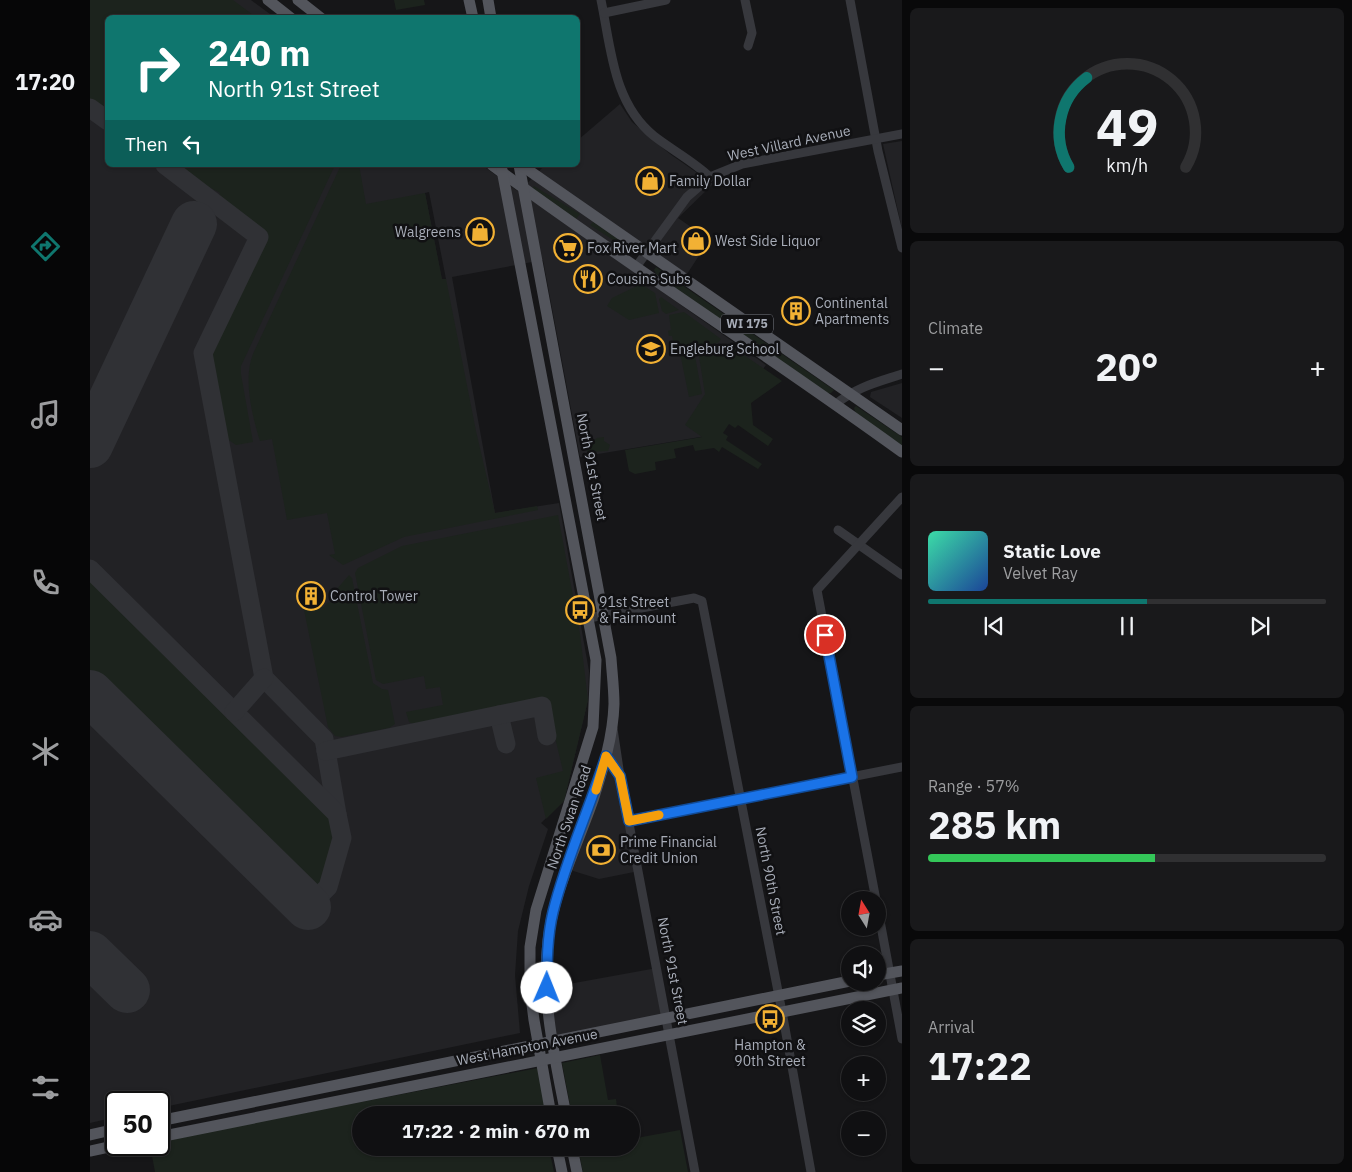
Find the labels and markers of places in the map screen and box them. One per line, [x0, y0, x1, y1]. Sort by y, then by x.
shop icon: Family Dollar [635, 166, 665, 196]
place label: Family Dollar [669, 172, 751, 190]
shop icon: Walgreens [465, 217, 495, 247]
place label: Walgreens [395, 223, 461, 241]
shop icon: West Side Liquor [681, 226, 711, 256]
place label: West Side Liquor [715, 232, 820, 250]
supermarket icon: Fox River Mart [553, 233, 583, 263]
place label: Fox River Mart [587, 239, 677, 257]
restaurant icon: Cousins Subs [573, 264, 603, 294]
place label: Cousins Subs [607, 270, 691, 288]
place label: Continental Apartments [815, 294, 889, 328]
building icon: Continental Apartments [781, 296, 811, 326]
school or university icon: Engleburg School [636, 334, 666, 364]
place label: Engleburg School [670, 340, 779, 358]
building icon: Control Tower [296, 581, 326, 611]
place label: Control Tower [330, 587, 418, 605]
place label: 91st Street & Fairmount [599, 593, 676, 627]
bus stop icon: 91st Street & Fairmount [565, 595, 595, 625]
pin [804, 614, 846, 656]
place label: Prime Financial Credit Union [620, 833, 717, 867]
bank icon: Prime Financial Credit Union [586, 835, 616, 865]
bus stop icon: Hampton & 90th Street [755, 1004, 785, 1034]
place label: Hampton & 90th Street [734, 1036, 806, 1070]

